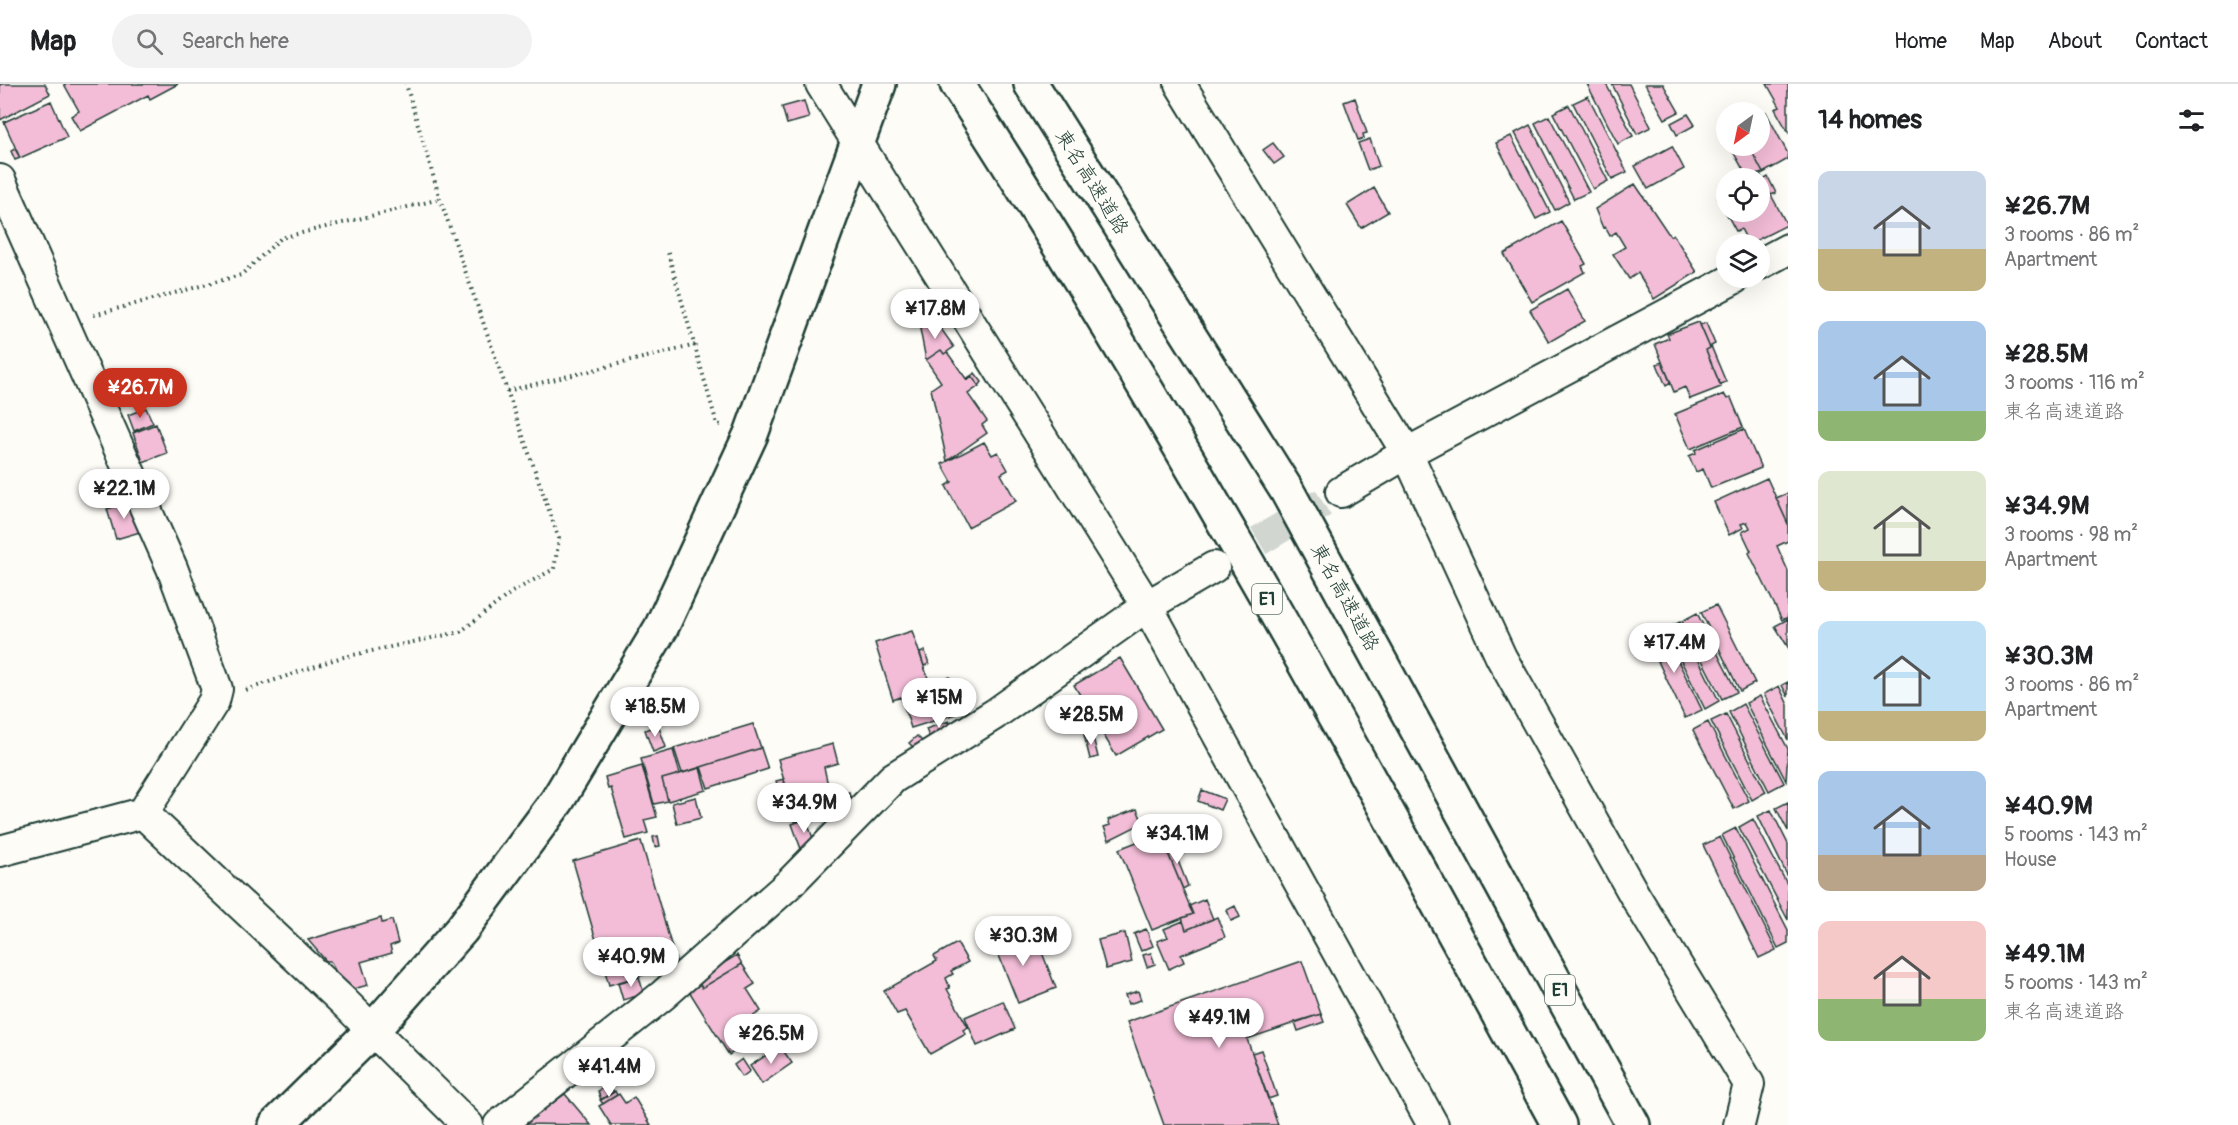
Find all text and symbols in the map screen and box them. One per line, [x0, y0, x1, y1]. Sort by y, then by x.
search box [112, 14, 532, 68]
text: Map [30, 24, 76, 59]
icon: search [133, 25, 166, 58]
text: Search here [181, 27, 289, 55]
text: Home [1894, 28, 1947, 55]
text: Map [1980, 28, 2015, 55]
text: About [2048, 28, 2102, 55]
text: Contact [2135, 28, 2208, 55]
north arrow [1716, 102, 1770, 156]
map controls [1716, 102, 1770, 288]
text: 14 homes [1818, 104, 1922, 136]
icon: filters [2175, 104, 2208, 137]
street label: 東名高速道路 [1050, 124, 1134, 240]
button: locate [1716, 168, 1770, 222]
text: ¥26.7M [2004, 190, 2090, 222]
icon: home [1866, 195, 1938, 267]
text: 3 rooms · 86 m² [2004, 222, 2139, 247]
button: layers [1716, 234, 1770, 288]
text: Apartment [2004, 247, 2097, 272]
pin: ¥17.8M [886, 289, 984, 340]
text: ¥17.8M [904, 296, 966, 321]
text: ¥28.5M [2004, 338, 2088, 370]
icon: home [1866, 345, 1938, 417]
pin: ¥26.7M [91, 368, 189, 419]
text: 3 rooms · 116 m² [2004, 370, 2145, 395]
text: ¥26.7M [107, 375, 173, 400]
text: 東名高速道路 [2004, 399, 2124, 424]
pin: ¥22.1M [75, 469, 173, 520]
text: ¥22.1M [93, 476, 155, 501]
text: ¥34.9M [2004, 490, 2089, 522]
icon: home [1866, 495, 1938, 567]
text: 3 rooms · 98 m² [2004, 522, 2138, 547]
street label: 東名高速道路 [1305, 538, 1385, 656]
text: Apartment [2004, 547, 2097, 572]
road number: E1 [1252, 584, 1282, 614]
pin: ¥17.4M [1625, 623, 1723, 674]
text: ¥17.4M [1643, 630, 1705, 655]
text: ¥30.3M [2004, 640, 2093, 672]
icon: home [1866, 645, 1938, 717]
text: 3 rooms · 86 m² [2004, 672, 2139, 697]
pin: ¥15M [903, 678, 975, 729]
text: ¥15M [916, 685, 962, 710]
pin: ¥18.5M [606, 687, 704, 738]
text: ¥18.5M [624, 694, 686, 719]
pin: ¥28.5M [1042, 695, 1140, 746]
text: Apartment [2004, 697, 2097, 722]
text: ¥28.5M [1059, 702, 1123, 727]
pin: ¥34.9M [755, 783, 853, 834]
text: ¥34.9M [771, 790, 837, 815]
text: ¥40.9M [2004, 790, 2093, 822]
icon: home [1866, 795, 1938, 867]
pin: ¥34.1M [1128, 814, 1226, 865]
text: ¥34.1M [1145, 821, 1209, 846]
text: 5 rooms · 143 m² [2004, 822, 2148, 847]
text: House [2004, 847, 2056, 872]
pin: ¥30.3M [974, 916, 1072, 967]
text: ¥30.3M [989, 923, 1057, 948]
pin: ¥40.9M [582, 937, 680, 988]
text: ¥49.1M [2004, 938, 2085, 970]
text: ¥40.9M [597, 944, 665, 969]
icon: home [1866, 945, 1938, 1017]
text: 5 rooms · 143 m² [2004, 970, 2148, 995]
road number: E1 [1545, 975, 1575, 1005]
pin: ¥49.1M [1170, 998, 1268, 1049]
text: 東名高速道路 [2004, 999, 2124, 1024]
text: ¥49.1M [1188, 1005, 1250, 1030]
pin: ¥26.5M [722, 1014, 820, 1065]
text: ¥26.5M [738, 1021, 804, 1046]
pin: ¥41.4M [560, 1047, 658, 1098]
text: ¥41.4M [577, 1054, 641, 1079]

